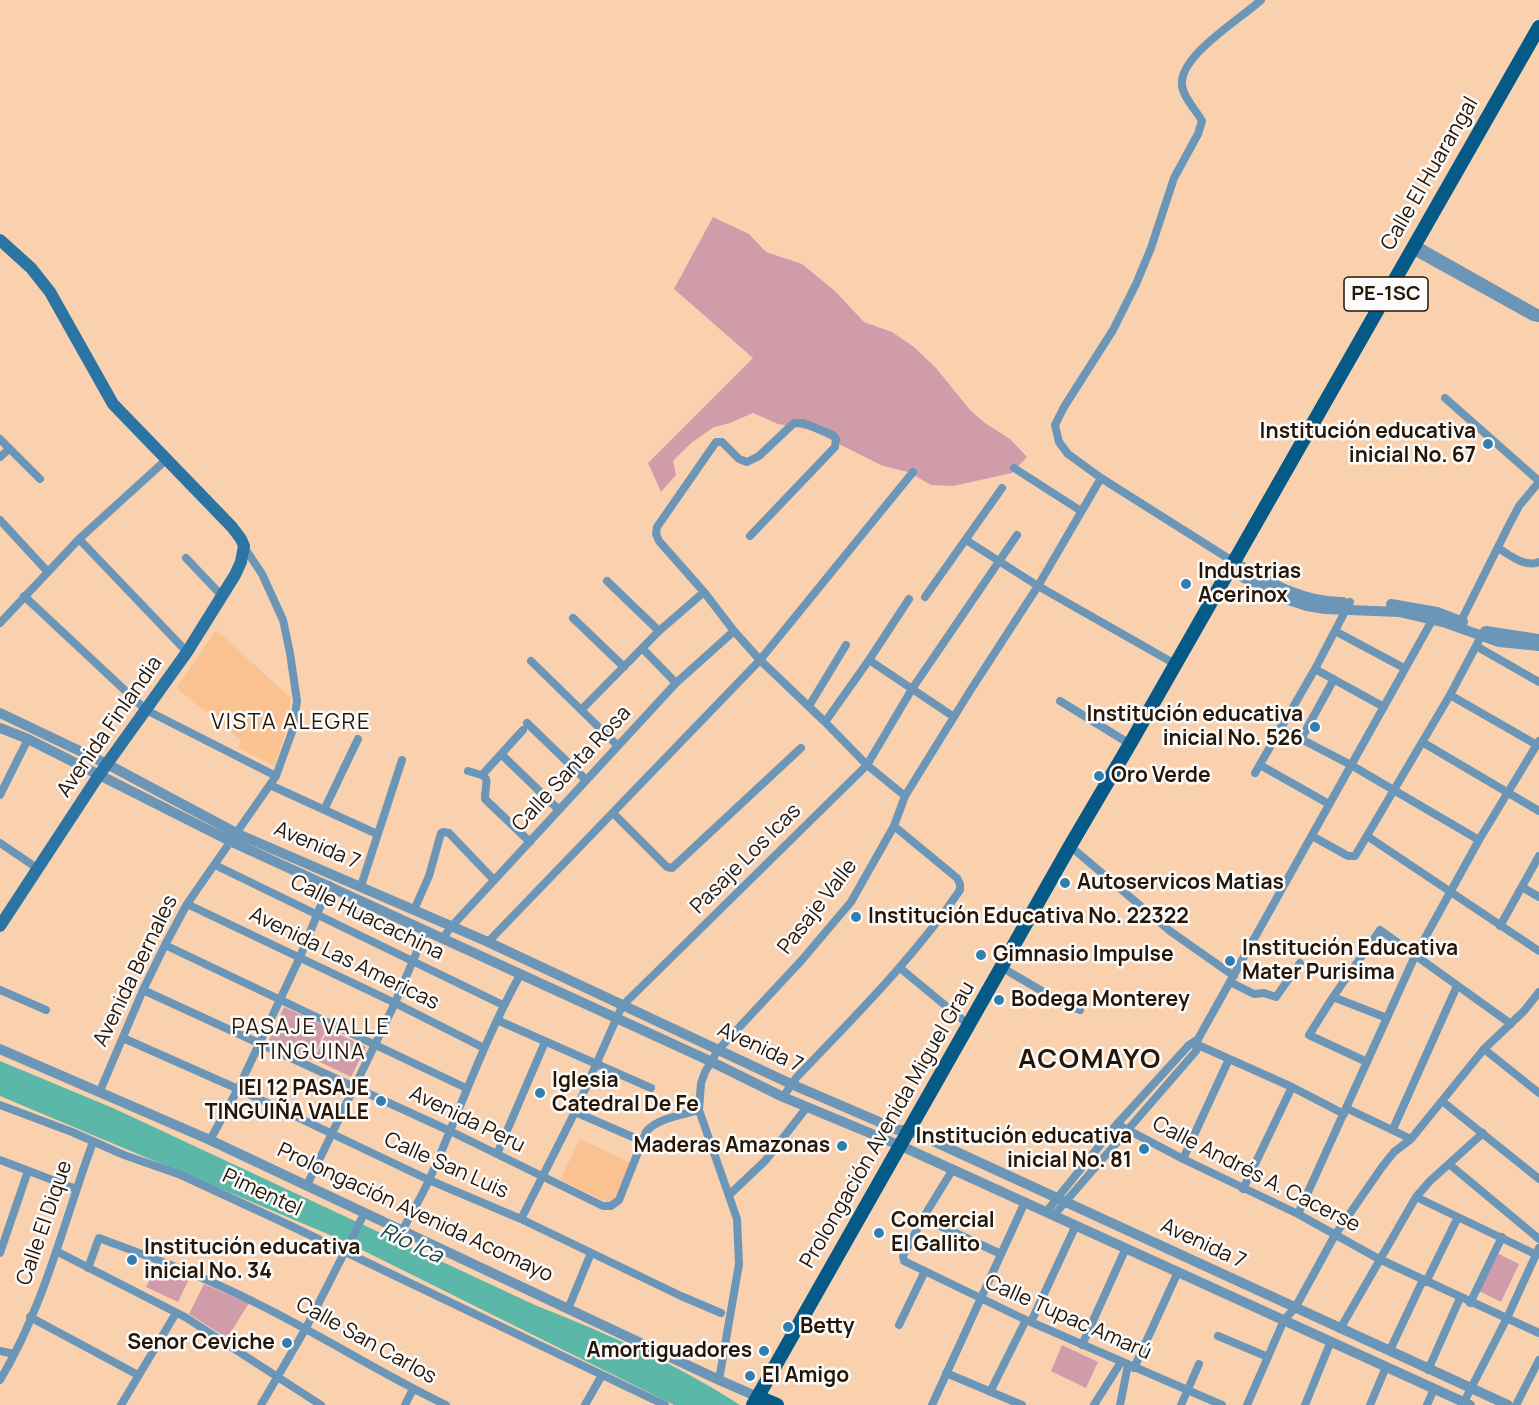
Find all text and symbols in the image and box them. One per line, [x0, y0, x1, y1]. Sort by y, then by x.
street label: Calle El Huarangal [1376, 93, 1484, 255]
road number: PE-1SC [1344, 277, 1428, 311]
place label: Institución educativa inicial No. 67 [1260, 419, 1476, 469]
marker: Institución educativa inicial No. 67 [1481, 437, 1495, 451]
place label: Industrias Acerinox [1198, 559, 1301, 609]
marker: Industrias Acerinox [1179, 577, 1193, 591]
street label: Avenida Finlandia [52, 652, 168, 802]
street label: Calle Santa Rosa [507, 701, 637, 837]
place label: Institución educativa inicial No. 526 [1087, 702, 1303, 752]
district label: VISTA ALEGRE [211, 710, 371, 736]
marker: Institución educativa inicial No. 526 [1308, 720, 1322, 734]
place label: Oro Verde [1111, 763, 1211, 789]
marker: Oro Verde [1092, 769, 1106, 783]
street label: Pasaje Los Icas [686, 799, 806, 919]
street label: Avenida 7 [270, 817, 364, 875]
street label: Pasaje Valle [773, 854, 863, 960]
street label: Calle Huacachina [286, 870, 448, 966]
place label: Autoservicos Matias [1077, 870, 1284, 896]
marker: Autoservicos Matias [1058, 876, 1072, 890]
street label: Avenida Bernales [88, 891, 184, 1051]
street label: Avenida Las Americas [245, 902, 443, 1016]
place label: Institución Educativa No. 22322 [868, 904, 1189, 930]
marker: Institución Educativa No. 22322 [849, 910, 863, 924]
place label: Institución Educativa Mater Purisima [1242, 936, 1458, 986]
place label: Gimnasio Impulse [993, 942, 1174, 968]
marker: Gimnasio Impulse [974, 948, 988, 962]
marker: Institución Educativa Mater Purisima [1223, 954, 1237, 968]
street label: Prolongación Avenida Miguel Grau [795, 977, 981, 1273]
place label: Bodega Monterey [1011, 987, 1190, 1013]
marker: Bodega Monterey [992, 993, 1006, 1007]
district label: PASAJE VALLE TINGUINA [232, 1015, 390, 1066]
street label: Avenida 7 [713, 1017, 807, 1079]
district label: ACOMAYO [1018, 1044, 1162, 1076]
place label: Iglesia Catedral De Fe [552, 1068, 699, 1118]
place label: IEI 12 PASAJE TINGUIÑA VALLE [205, 1076, 369, 1126]
street label: Avenida Peru [405, 1081, 529, 1159]
marker: Iglesia Catedral De Fe [533, 1086, 547, 1100]
marker: IEI 12 PASAJE TINGUIÑA VALLE [374, 1094, 388, 1108]
street label: Calle Andrés A. Cacerse [1148, 1112, 1364, 1238]
place label: Institución educativa inicial No. 81 [916, 1124, 1132, 1174]
street label: Calle San Luis [380, 1127, 512, 1205]
place label: Maderas Amazonas [634, 1133, 830, 1159]
street label: Prolongación Avenida Acomayo [273, 1138, 557, 1288]
marker: Maderas Amazonas [835, 1139, 849, 1153]
marker: Institución educativa inicial No. 81 [1137, 1142, 1151, 1156]
street label: Calle El Dique [12, 1157, 78, 1289]
street label: Pimentel [218, 1164, 306, 1222]
place label: Comercial El Gallito [891, 1208, 995, 1258]
street label: Avenida 7 [1156, 1213, 1250, 1275]
water label: Río Ica [376, 1218, 446, 1270]
marker: Comercial El Gallito [872, 1226, 886, 1240]
place label: Institución educativa inicial No. 34 [144, 1235, 360, 1285]
marker: Institución educativa inicial No. 34 [125, 1253, 139, 1267]
street label: Calle Tupac Amarú [981, 1270, 1155, 1366]
street label: Calle San Carlos [291, 1292, 441, 1390]
place label: Betty [800, 1314, 855, 1340]
marker: Betty [781, 1320, 795, 1334]
place label: Senor Ceviche [127, 1330, 275, 1356]
marker: Senor Ceviche [280, 1336, 294, 1350]
place label: Amortiguadores [587, 1338, 752, 1364]
marker: Amortiguadores [757, 1344, 771, 1358]
place label: El Amigo [762, 1363, 849, 1389]
marker: El Amigo [743, 1369, 757, 1383]

